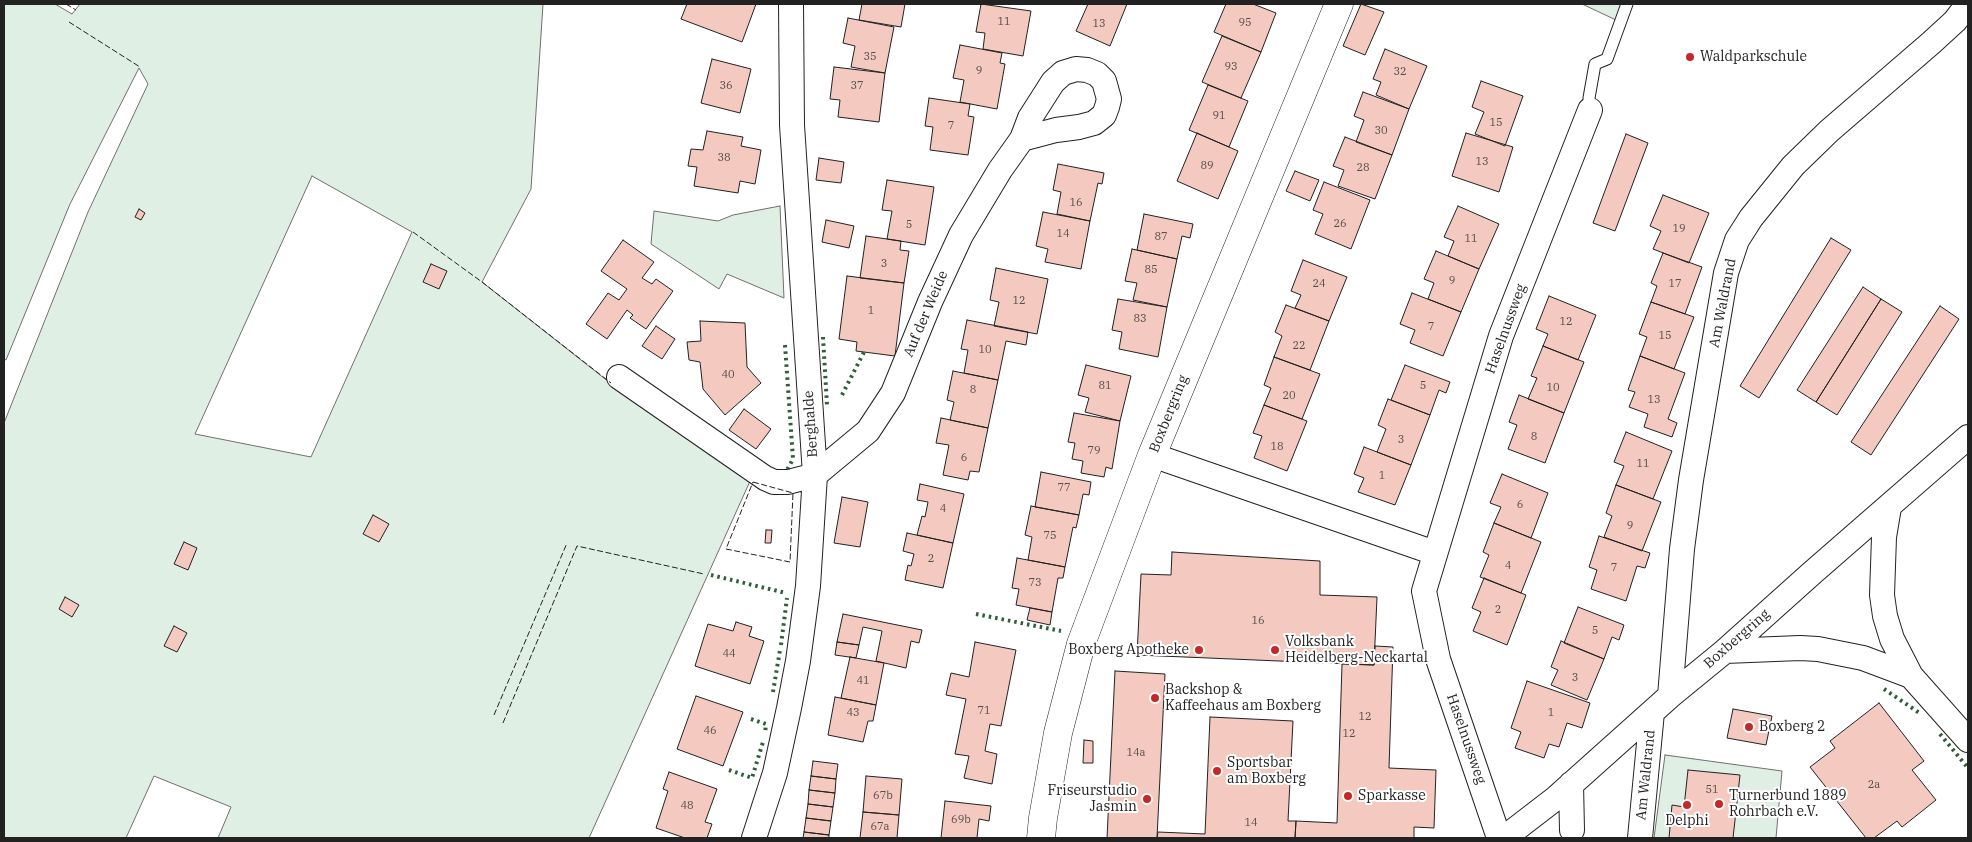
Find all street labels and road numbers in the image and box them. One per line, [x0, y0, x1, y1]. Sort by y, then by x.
street label: Am Waldrand [1706, 257, 1740, 349]
street label: Auf der Weide [900, 268, 952, 360]
street label: Haselnussweg [1482, 282, 1530, 376]
street label: Boxbergring [1146, 373, 1192, 455]
street label: Berghalde [800, 390, 822, 458]
street label: Boxbergring [1701, 606, 1773, 672]
street label: Haselnussweg [1443, 692, 1489, 786]
street label: Am Waldrand [1633, 729, 1659, 821]

